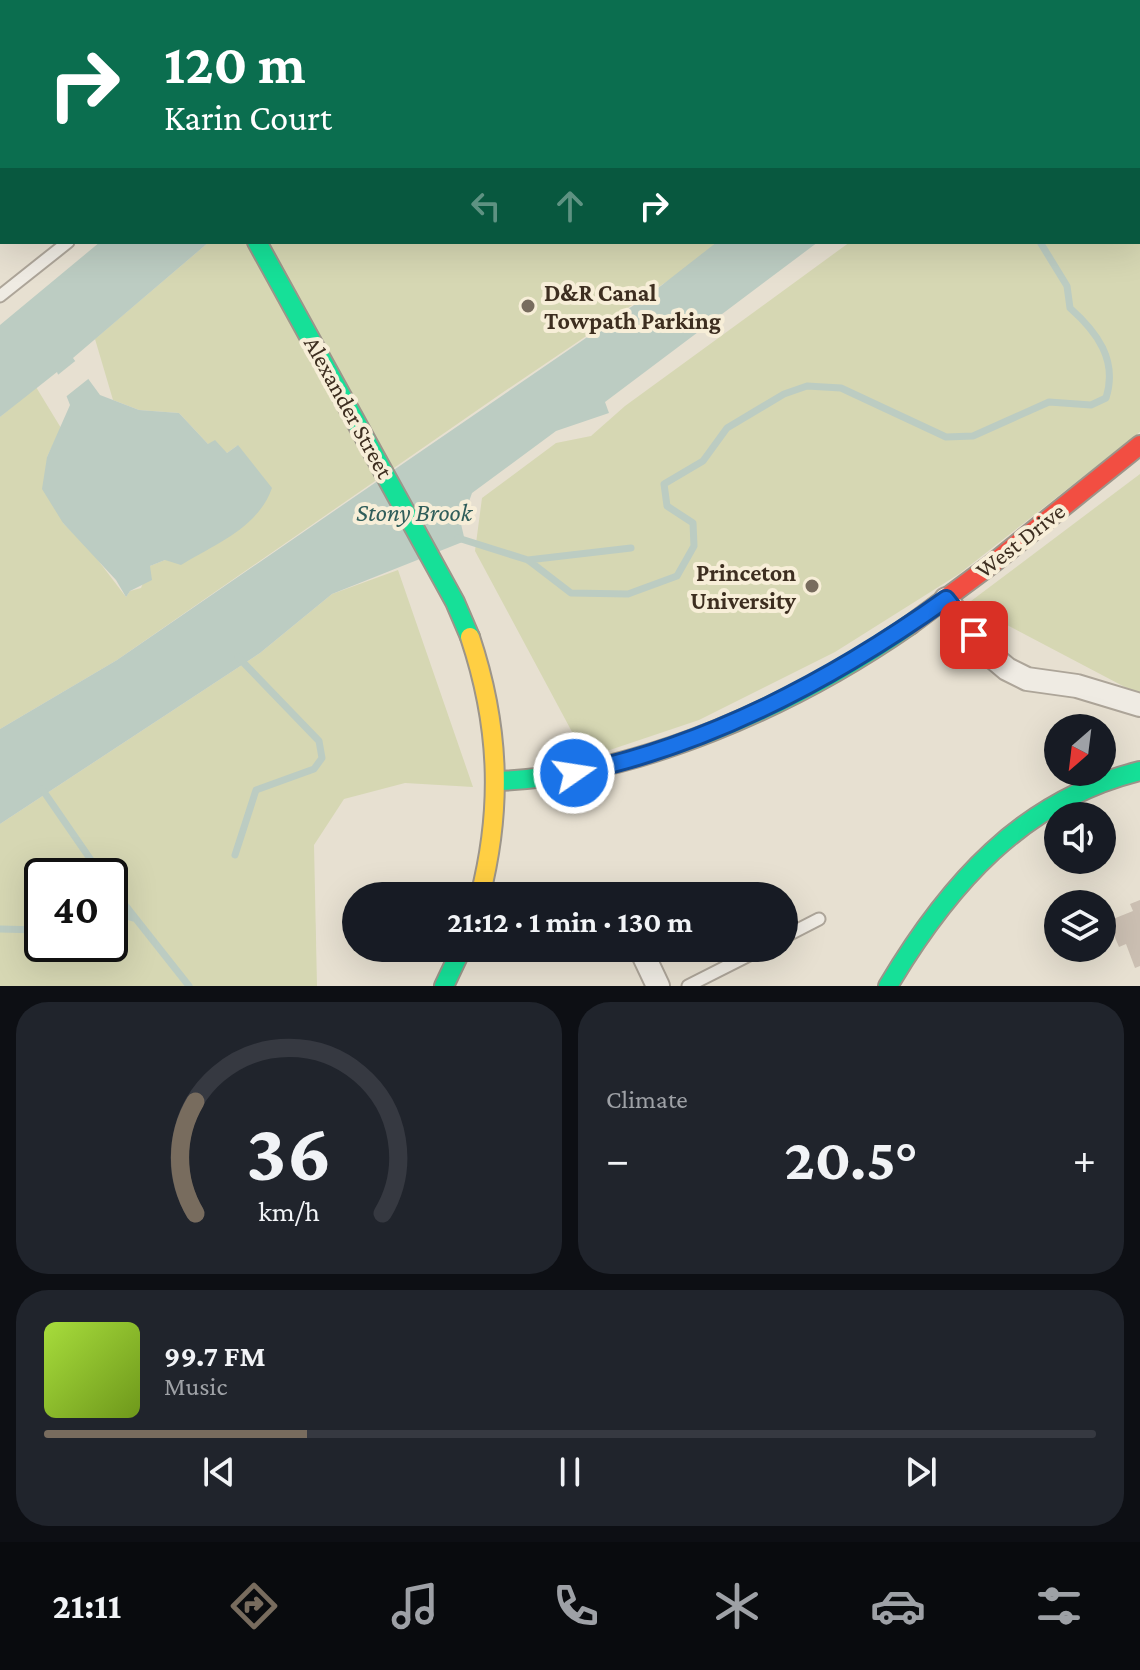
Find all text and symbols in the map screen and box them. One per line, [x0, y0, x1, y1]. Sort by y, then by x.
icon: right [32, 32, 136, 136]
text: 120 m [164, 33, 306, 95]
text: Karin Court [164, 98, 332, 138]
icon: left [464, 184, 508, 228]
icon: ahead [548, 184, 592, 228]
icon: right [632, 184, 676, 228]
place label: D&R Canal Towpath Parking [544, 279, 721, 334]
marker: D&R Canal Towpath Parking [519, 297, 537, 315]
street label: Alexander Street [299, 331, 400, 483]
street label: West Drive [970, 497, 1070, 583]
water label: Stony Brook [356, 498, 474, 527]
place label: Princeton University [690, 559, 796, 614]
marker: Princeton University [803, 577, 821, 595]
pin [940, 601, 1008, 669]
icon: arrive [952, 613, 996, 657]
north arrow [1044, 714, 1116, 786]
map controls [1044, 714, 1116, 962]
position arrow [532, 731, 616, 815]
button: sound [1044, 802, 1116, 874]
speed limit sign: 40 [24, 858, 128, 962]
button: layers [1044, 890, 1116, 962]
text: 21:12 · 1 min · 130 m [447, 905, 693, 938]
text: Climate [606, 1085, 688, 1114]
text: 36 [246, 1105, 332, 1198]
text: 20.5° [784, 1125, 918, 1192]
text: − [606, 1135, 629, 1183]
text: + [1073, 1135, 1096, 1183]
text: km/h [258, 1195, 320, 1227]
text: 99.7 FM [164, 1339, 266, 1372]
text: Music [164, 1372, 227, 1401]
icon: previous [197, 1450, 241, 1494]
icon: pause [548, 1450, 592, 1494]
icon: next [899, 1450, 943, 1494]
icon: directions [226, 1578, 282, 1634]
icon: music [387, 1578, 443, 1634]
icon: phone [548, 1578, 604, 1634]
icon: climate [709, 1578, 765, 1634]
icon: car [870, 1578, 926, 1634]
icon: filters [1031, 1578, 1087, 1634]
text: 21:11 [53, 1586, 121, 1626]

